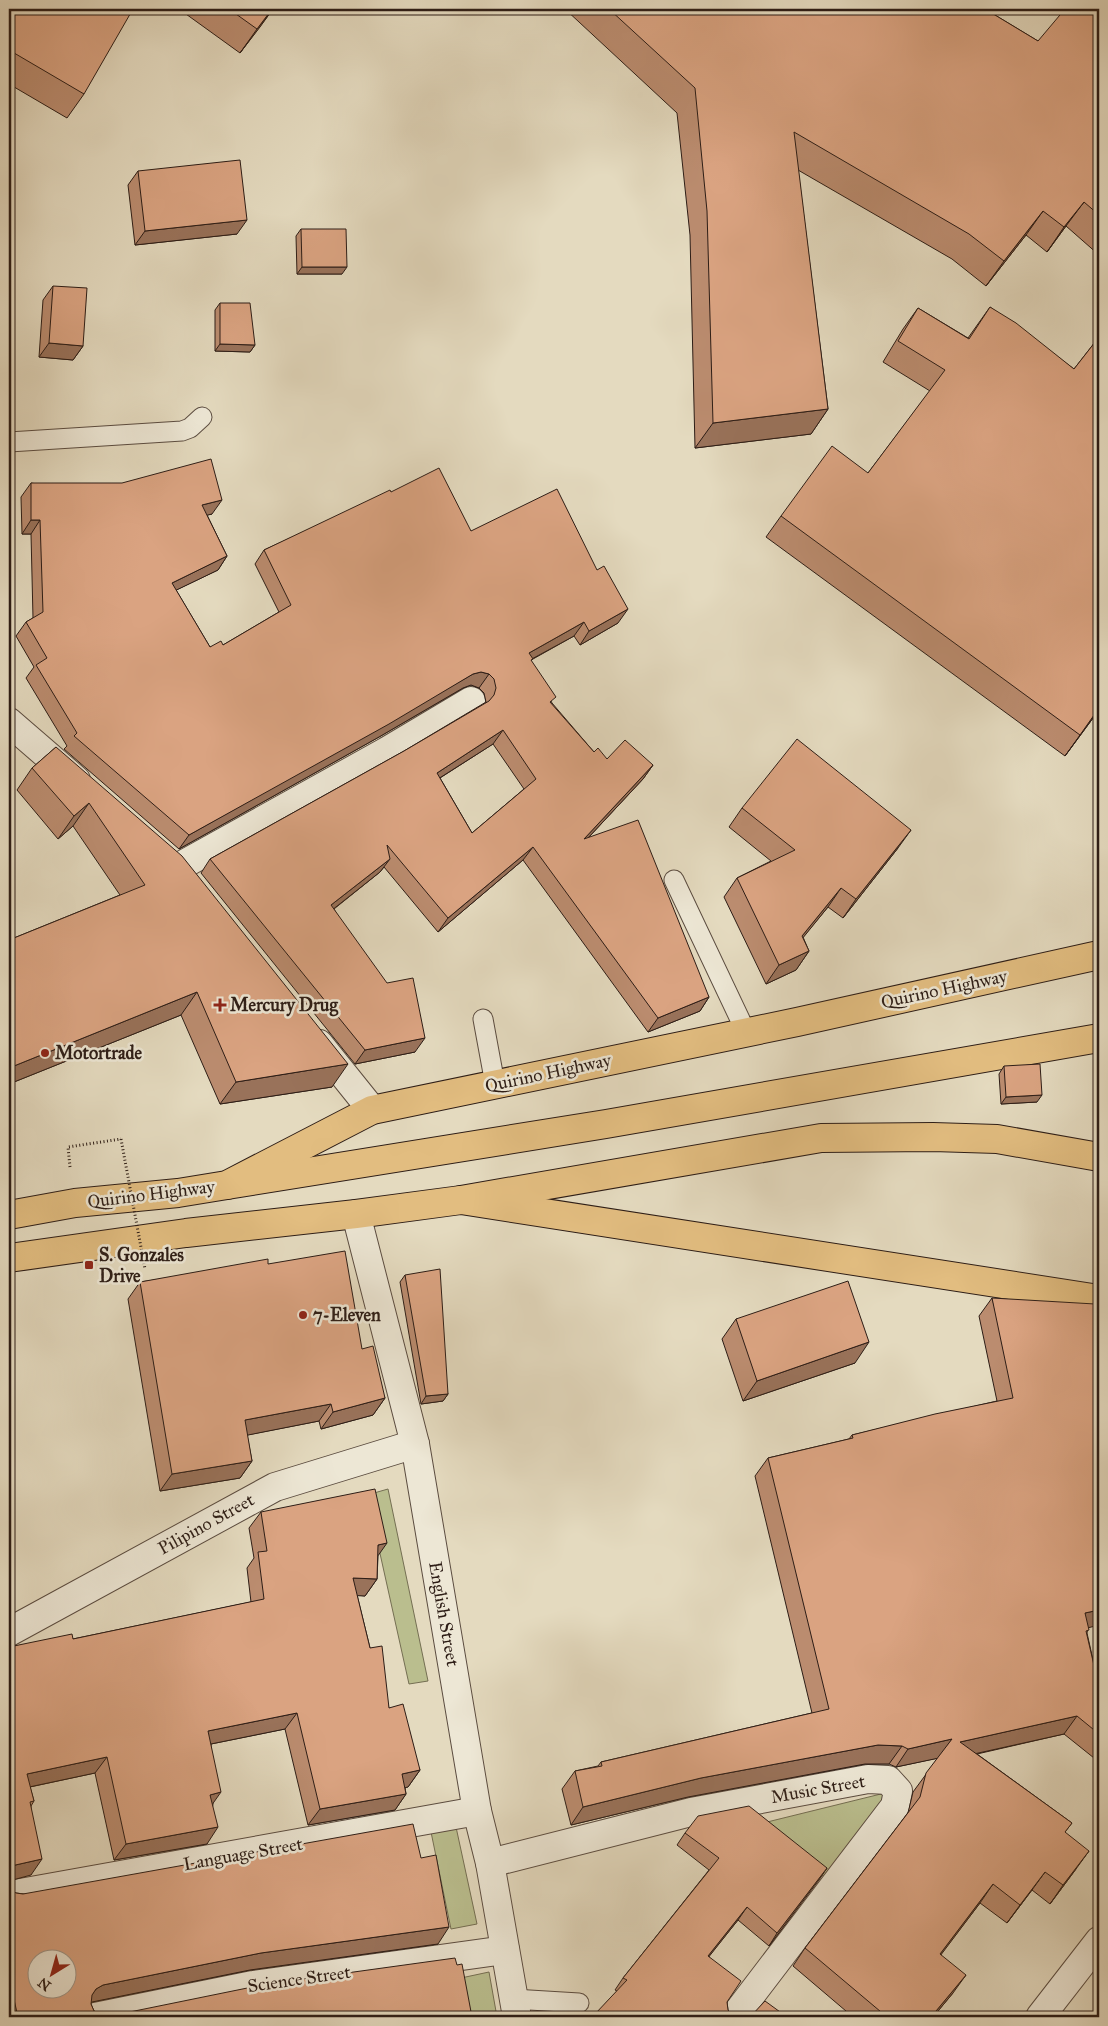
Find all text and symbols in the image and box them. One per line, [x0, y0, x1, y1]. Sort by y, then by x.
street label: Quirino Highway [879, 965, 1010, 1014]
place label: Mercury Drug [230, 994, 338, 1017]
marker: Mercury Drug [214, 999, 226, 1011]
place label: Motortrade [55, 1042, 143, 1064]
marker: Motortrade [39, 1047, 51, 1059]
street label: Quirino Highway [483, 1049, 614, 1098]
street label: Quirino Highway [86, 1175, 217, 1214]
place label: S. Gonzales Drive [99, 1244, 184, 1287]
marker: S. Gonzales Drive [83, 1259, 95, 1271]
place label: 7-Eleven [313, 1304, 381, 1326]
marker: 7-Eleven [297, 1309, 309, 1321]
street label: Pilipino Street [154, 1488, 258, 1559]
street label: English Street [423, 1560, 464, 1669]
street label: Music Street [769, 1770, 868, 1808]
street label: Language Street [182, 1833, 305, 1876]
north arrow [28, 1948, 78, 1998]
street label: Science Street [246, 1961, 353, 1997]
text: N [35, 1974, 54, 1994]

